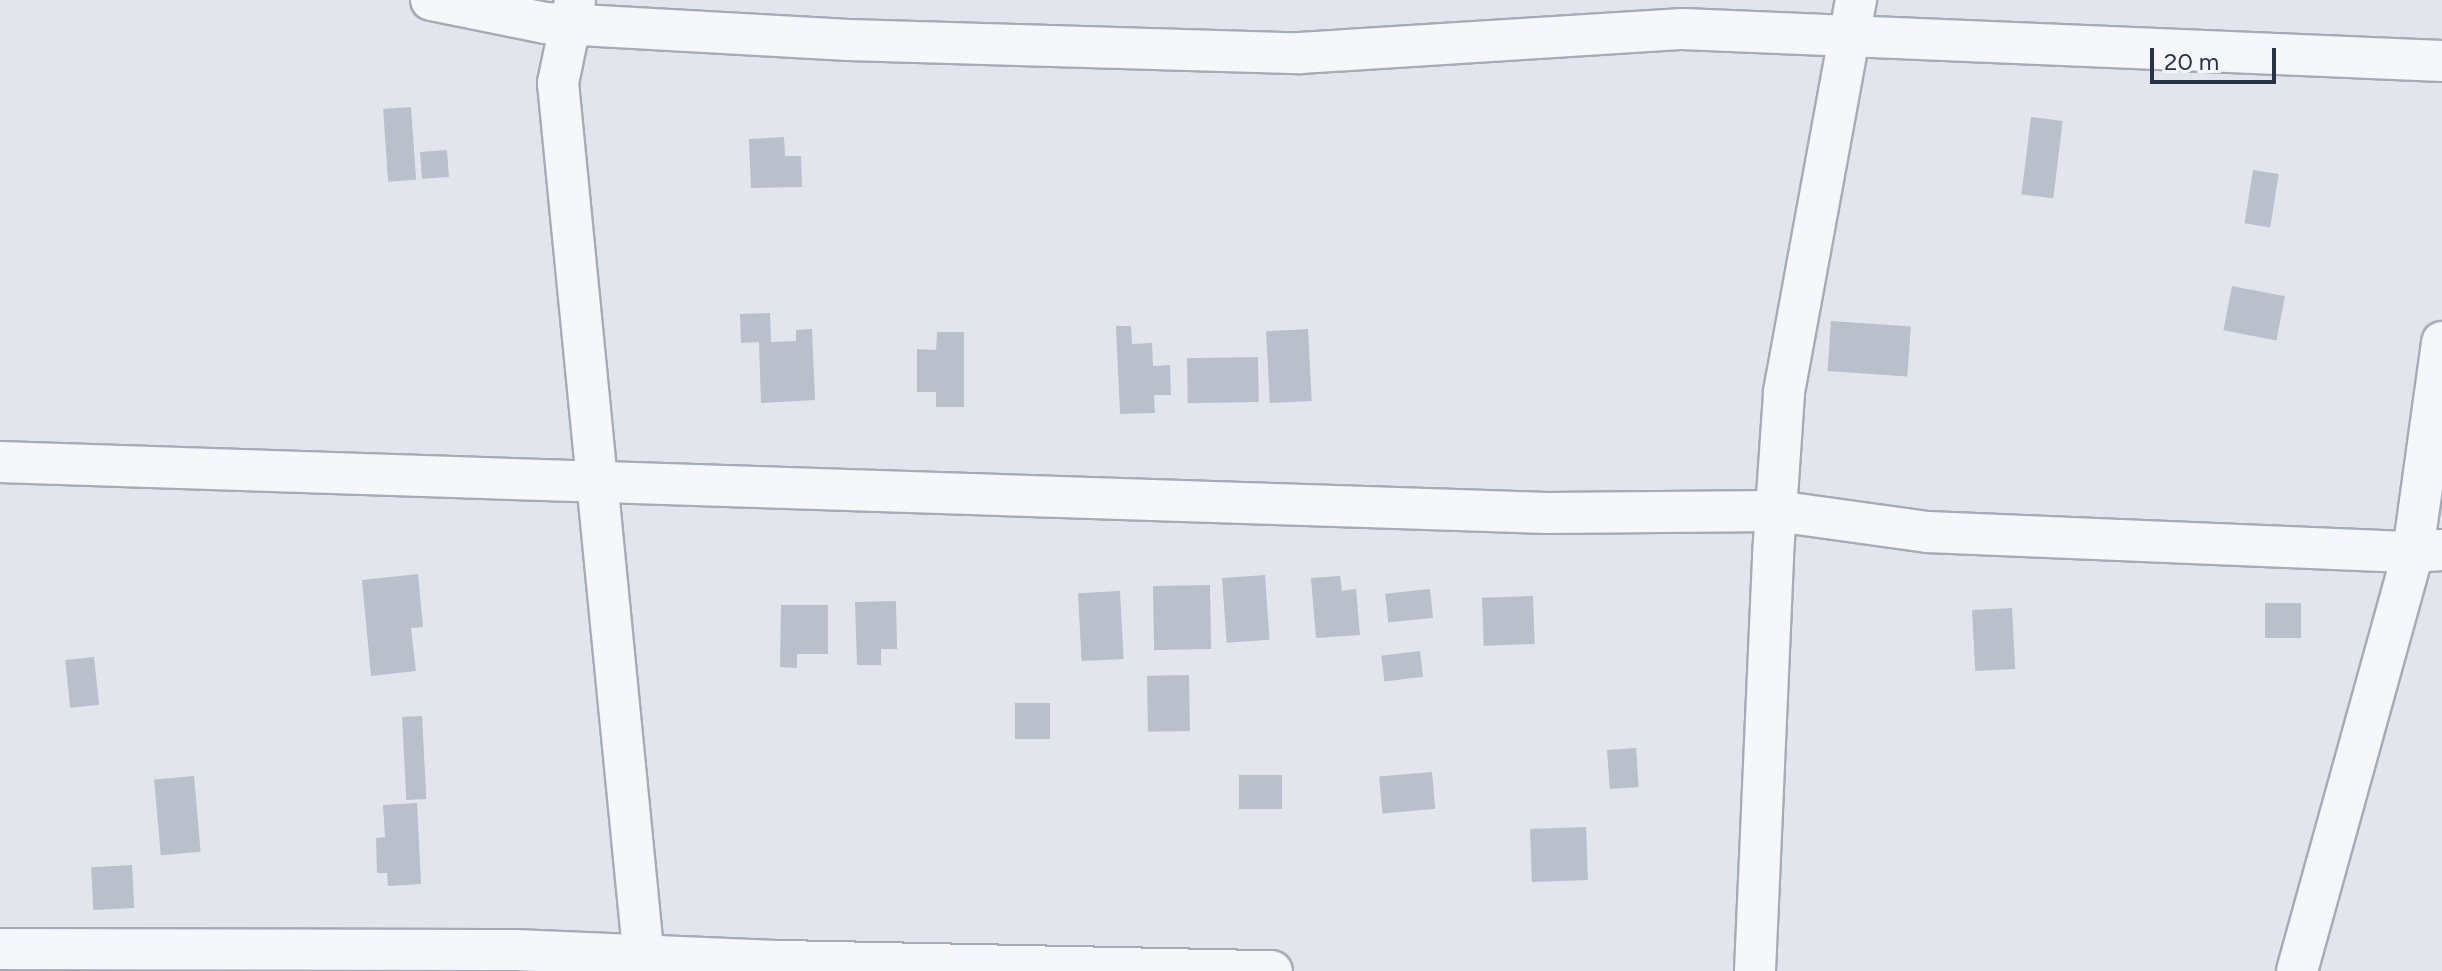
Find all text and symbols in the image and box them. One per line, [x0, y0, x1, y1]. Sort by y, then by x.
scale bar [2154, 32, 2280, 82]
text: 20 m [2164, 47, 2219, 76]

